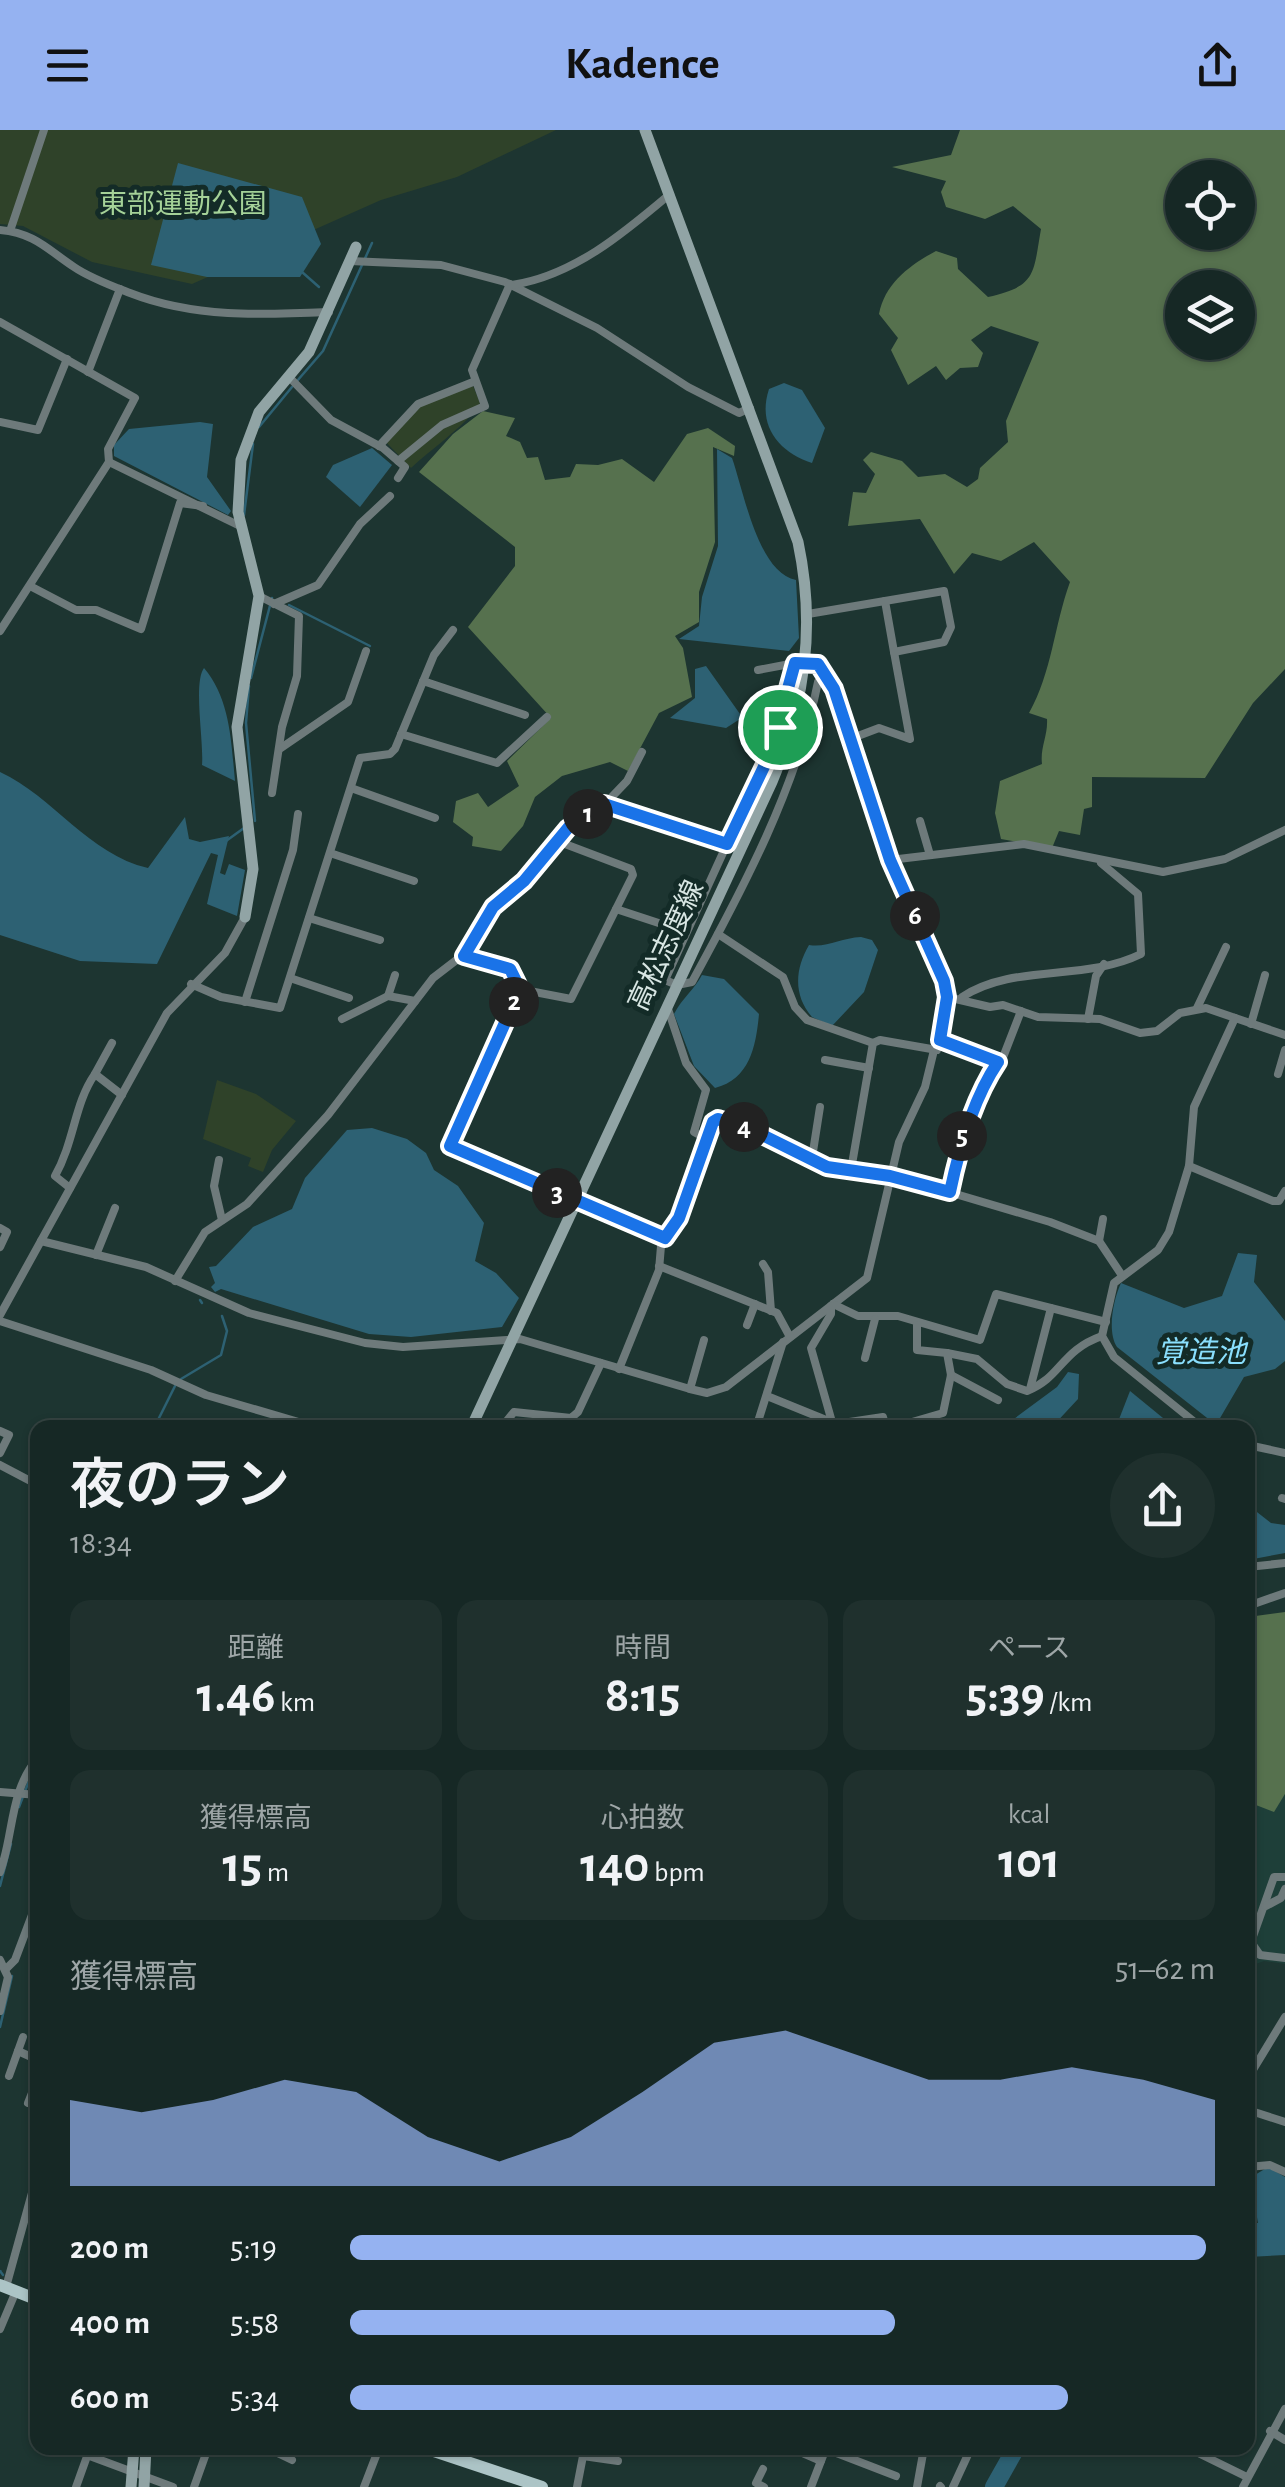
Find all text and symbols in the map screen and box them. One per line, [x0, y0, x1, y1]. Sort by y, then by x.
icon: menu [40, 38, 95, 93]
icon: share [1190, 38, 1245, 93]
text: Kadence [565, 42, 720, 87]
map controls [1165, 160, 1255, 360]
button: locate [1165, 160, 1255, 250]
park label: 東部運動公園 [99, 189, 267, 219]
button: layers [1165, 270, 1255, 360]
pin [738, 685, 823, 770]
icon: arrive [753, 700, 808, 755]
pin: 1 [563, 789, 613, 839]
text: 1 [583, 800, 593, 828]
street label: 高松志度線 [623, 876, 709, 1015]
pin: 6 [890, 891, 940, 941]
text: 6 [908, 902, 922, 930]
pin: 2 [489, 977, 539, 1027]
text: 2 [507, 988, 521, 1016]
pin: 4 [719, 1102, 769, 1152]
pin: 5 [937, 1111, 987, 1161]
text: 4 [737, 1113, 751, 1141]
text: 5 [956, 1122, 968, 1150]
pin: 3 [532, 1168, 582, 1218]
text: 3 [551, 1179, 563, 1207]
water label: 覚造池 [1156, 1336, 1249, 1368]
button: share [1110, 1453, 1215, 1558]
text: 夜のラン [70, 1459, 290, 1514]
text: 18:34 [70, 1527, 132, 1559]
text: 距離 [228, 1635, 284, 1663]
text: 時間 [614, 1635, 671, 1663]
text: ペース [988, 1635, 1070, 1663]
text: 1.46 [197, 1671, 275, 1721]
text: 8:15 [605, 1671, 680, 1721]
text: 5:39 [966, 1671, 1045, 1721]
text: km [275, 1689, 315, 1717]
text: /km [1045, 1689, 1092, 1717]
text: kcal [1008, 1801, 1051, 1829]
text: 獲得標高 [200, 1805, 312, 1833]
text: 心拍数 [600, 1805, 685, 1833]
text: 101 [998, 1837, 1060, 1887]
text: 15 [223, 1841, 262, 1891]
text: 140 [580, 1841, 649, 1891]
text: m [262, 1859, 289, 1887]
text: bpm [649, 1859, 705, 1887]
text: 51–62 m [1115, 1953, 1215, 1985]
text: 獲得標高 [70, 1961, 198, 1993]
text: 200 m [70, 2232, 149, 2264]
text: 5:19 [230, 2232, 277, 2264]
text: 400 m [70, 2307, 150, 2339]
text: 5:58 [230, 2307, 279, 2339]
text: 600 m [70, 2382, 149, 2414]
text: 5:34 [230, 2382, 279, 2414]

